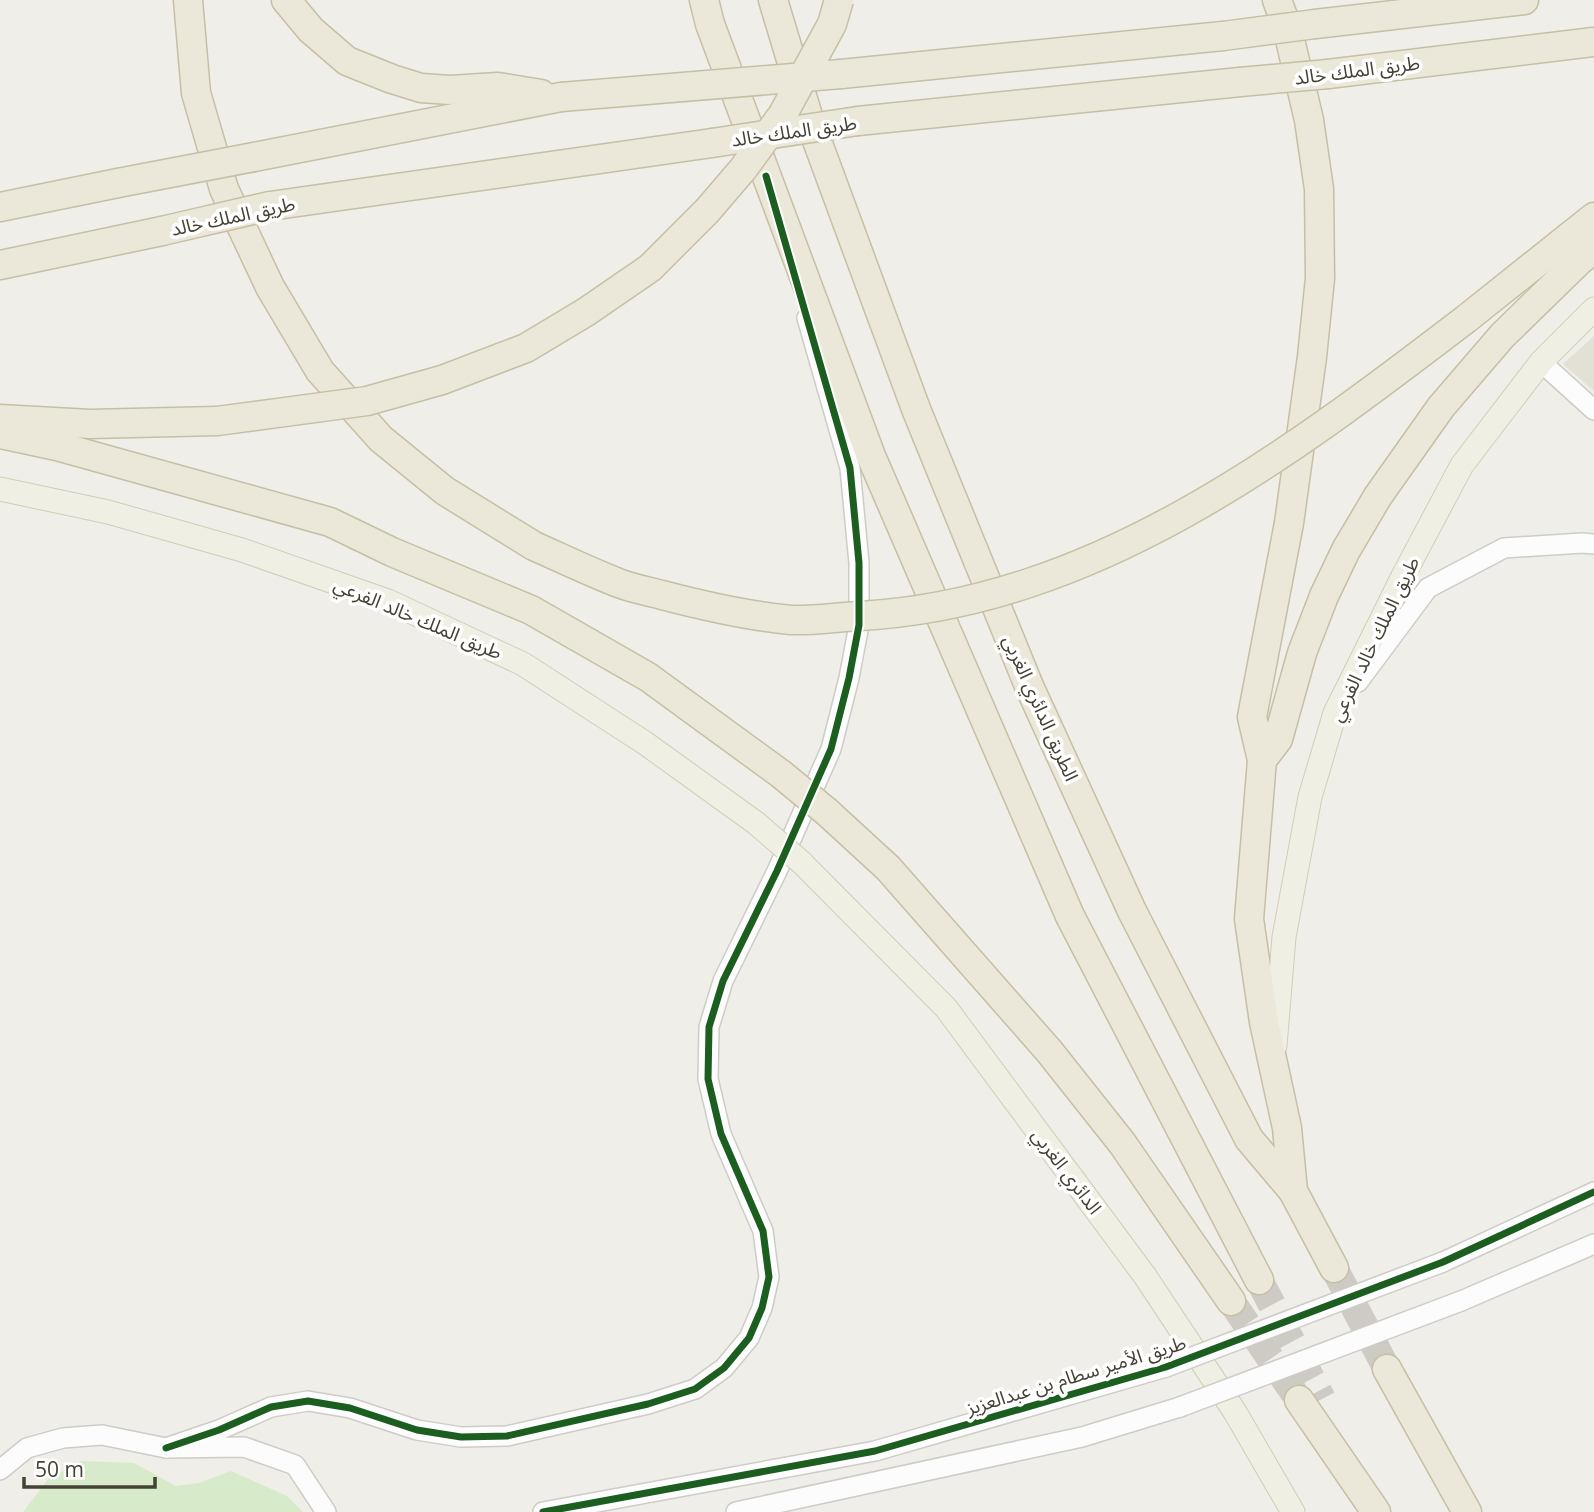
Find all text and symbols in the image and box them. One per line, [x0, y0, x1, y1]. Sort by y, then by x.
street label: طريق الملك خالد [1293, 49, 1421, 91]
street label: طريق الملك خالد [730, 109, 858, 153]
street label: طريق الملك خالد [169, 190, 298, 242]
street label: طريق الملك خالد الفرعي [1323, 552, 1427, 727]
street label: طريق الملك خالد الفرعي [329, 571, 506, 668]
street label: الطريق الدائري الغربي [995, 631, 1085, 786]
street label: الدائري الغربي [1024, 1123, 1108, 1221]
street label: طريق الأمير سطام بن عبدالعزيز [962, 1329, 1190, 1423]
scale bar [24, 1446, 156, 1490]
text: 50 m [35, 1455, 84, 1483]

